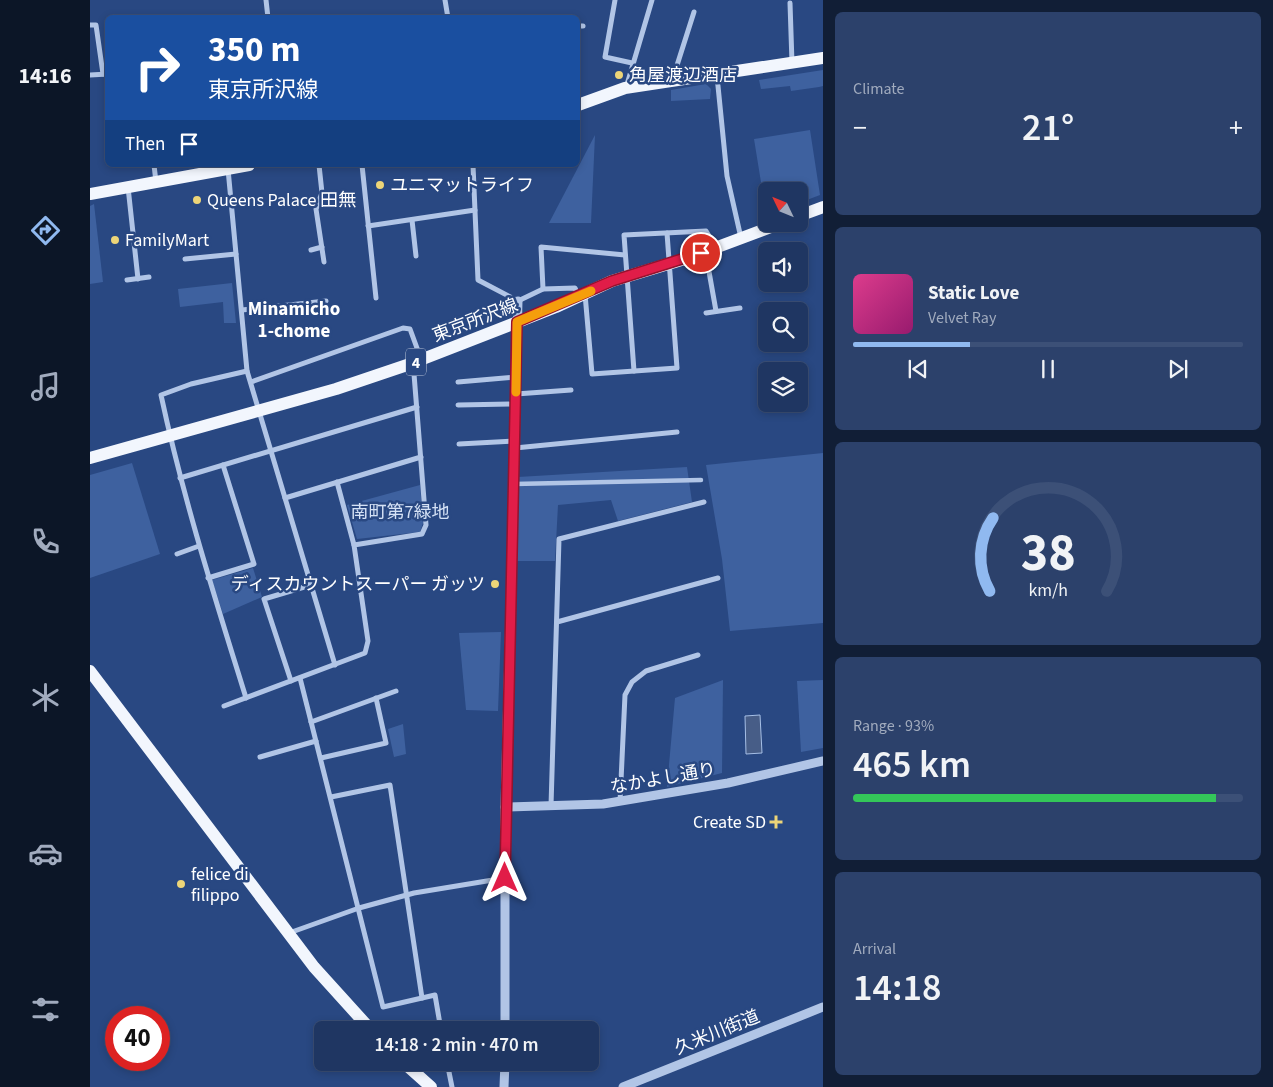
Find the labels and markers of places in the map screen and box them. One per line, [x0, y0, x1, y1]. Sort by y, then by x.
place label: 角屋渡辺酒店 [629, 63, 737, 88]
marker: 角屋渡辺酒店 [613, 69, 625, 81]
place label: ユニマットライフ [390, 173, 534, 198]
marker: ユニマットライフ [374, 179, 386, 191]
place label: Queens Palace 田無 [207, 188, 356, 213]
marker: Queens Palace 田無 [191, 194, 203, 206]
place label: FamilyMart [125, 228, 209, 253]
pin [680, 232, 722, 274]
marker: FamilyMart [109, 234, 121, 246]
place label: ディスカウントスーパー ガッツ [231, 572, 485, 597]
marker: ディスカウントスーパー ガッツ [489, 578, 501, 590]
place label: Create SD [693, 810, 766, 835]
marker: Create SD [770, 816, 782, 828]
place label: felice di filippo [191, 862, 249, 908]
marker: felice di filippo [175, 878, 187, 890]

